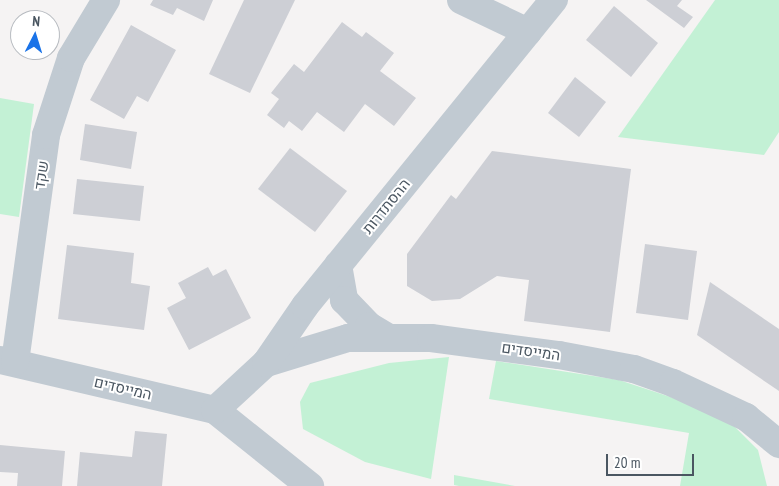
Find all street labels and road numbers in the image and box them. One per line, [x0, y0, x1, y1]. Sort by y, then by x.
street label: שקד [30, 159, 52, 191]
street label: ההסתדרות [358, 175, 414, 237]
street label: המייסדים [501, 338, 561, 364]
street label: המייסדים [92, 373, 154, 403]

